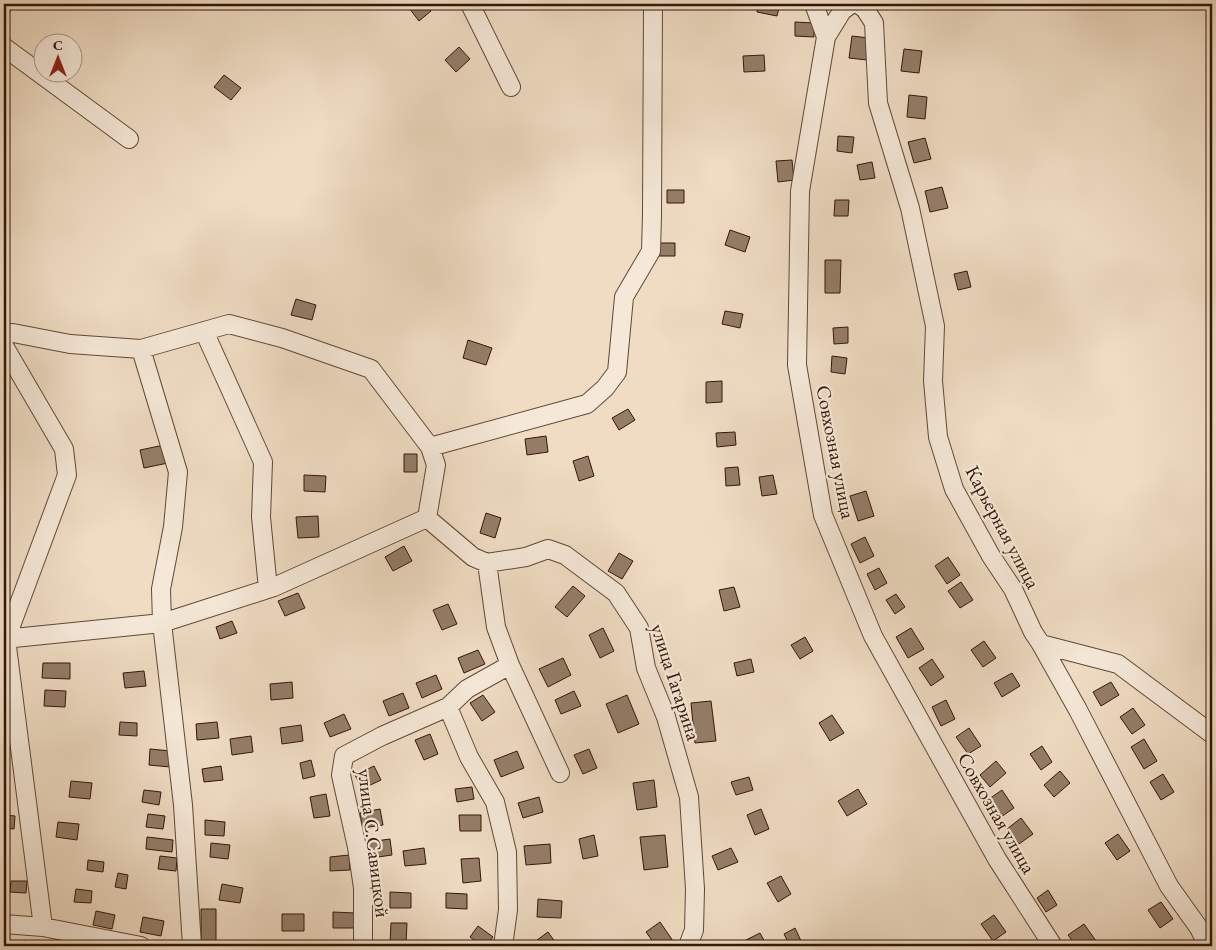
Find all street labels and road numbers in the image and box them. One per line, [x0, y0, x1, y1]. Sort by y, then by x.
street label: Совхозная улица [810, 383, 862, 521]
street label: Карьерная улица [960, 461, 1046, 593]
street label: улица Гагарина [645, 620, 707, 744]
street label: Совхозная улица [952, 748, 1042, 878]
street label: улица С.Савицкой [352, 767, 396, 919]

